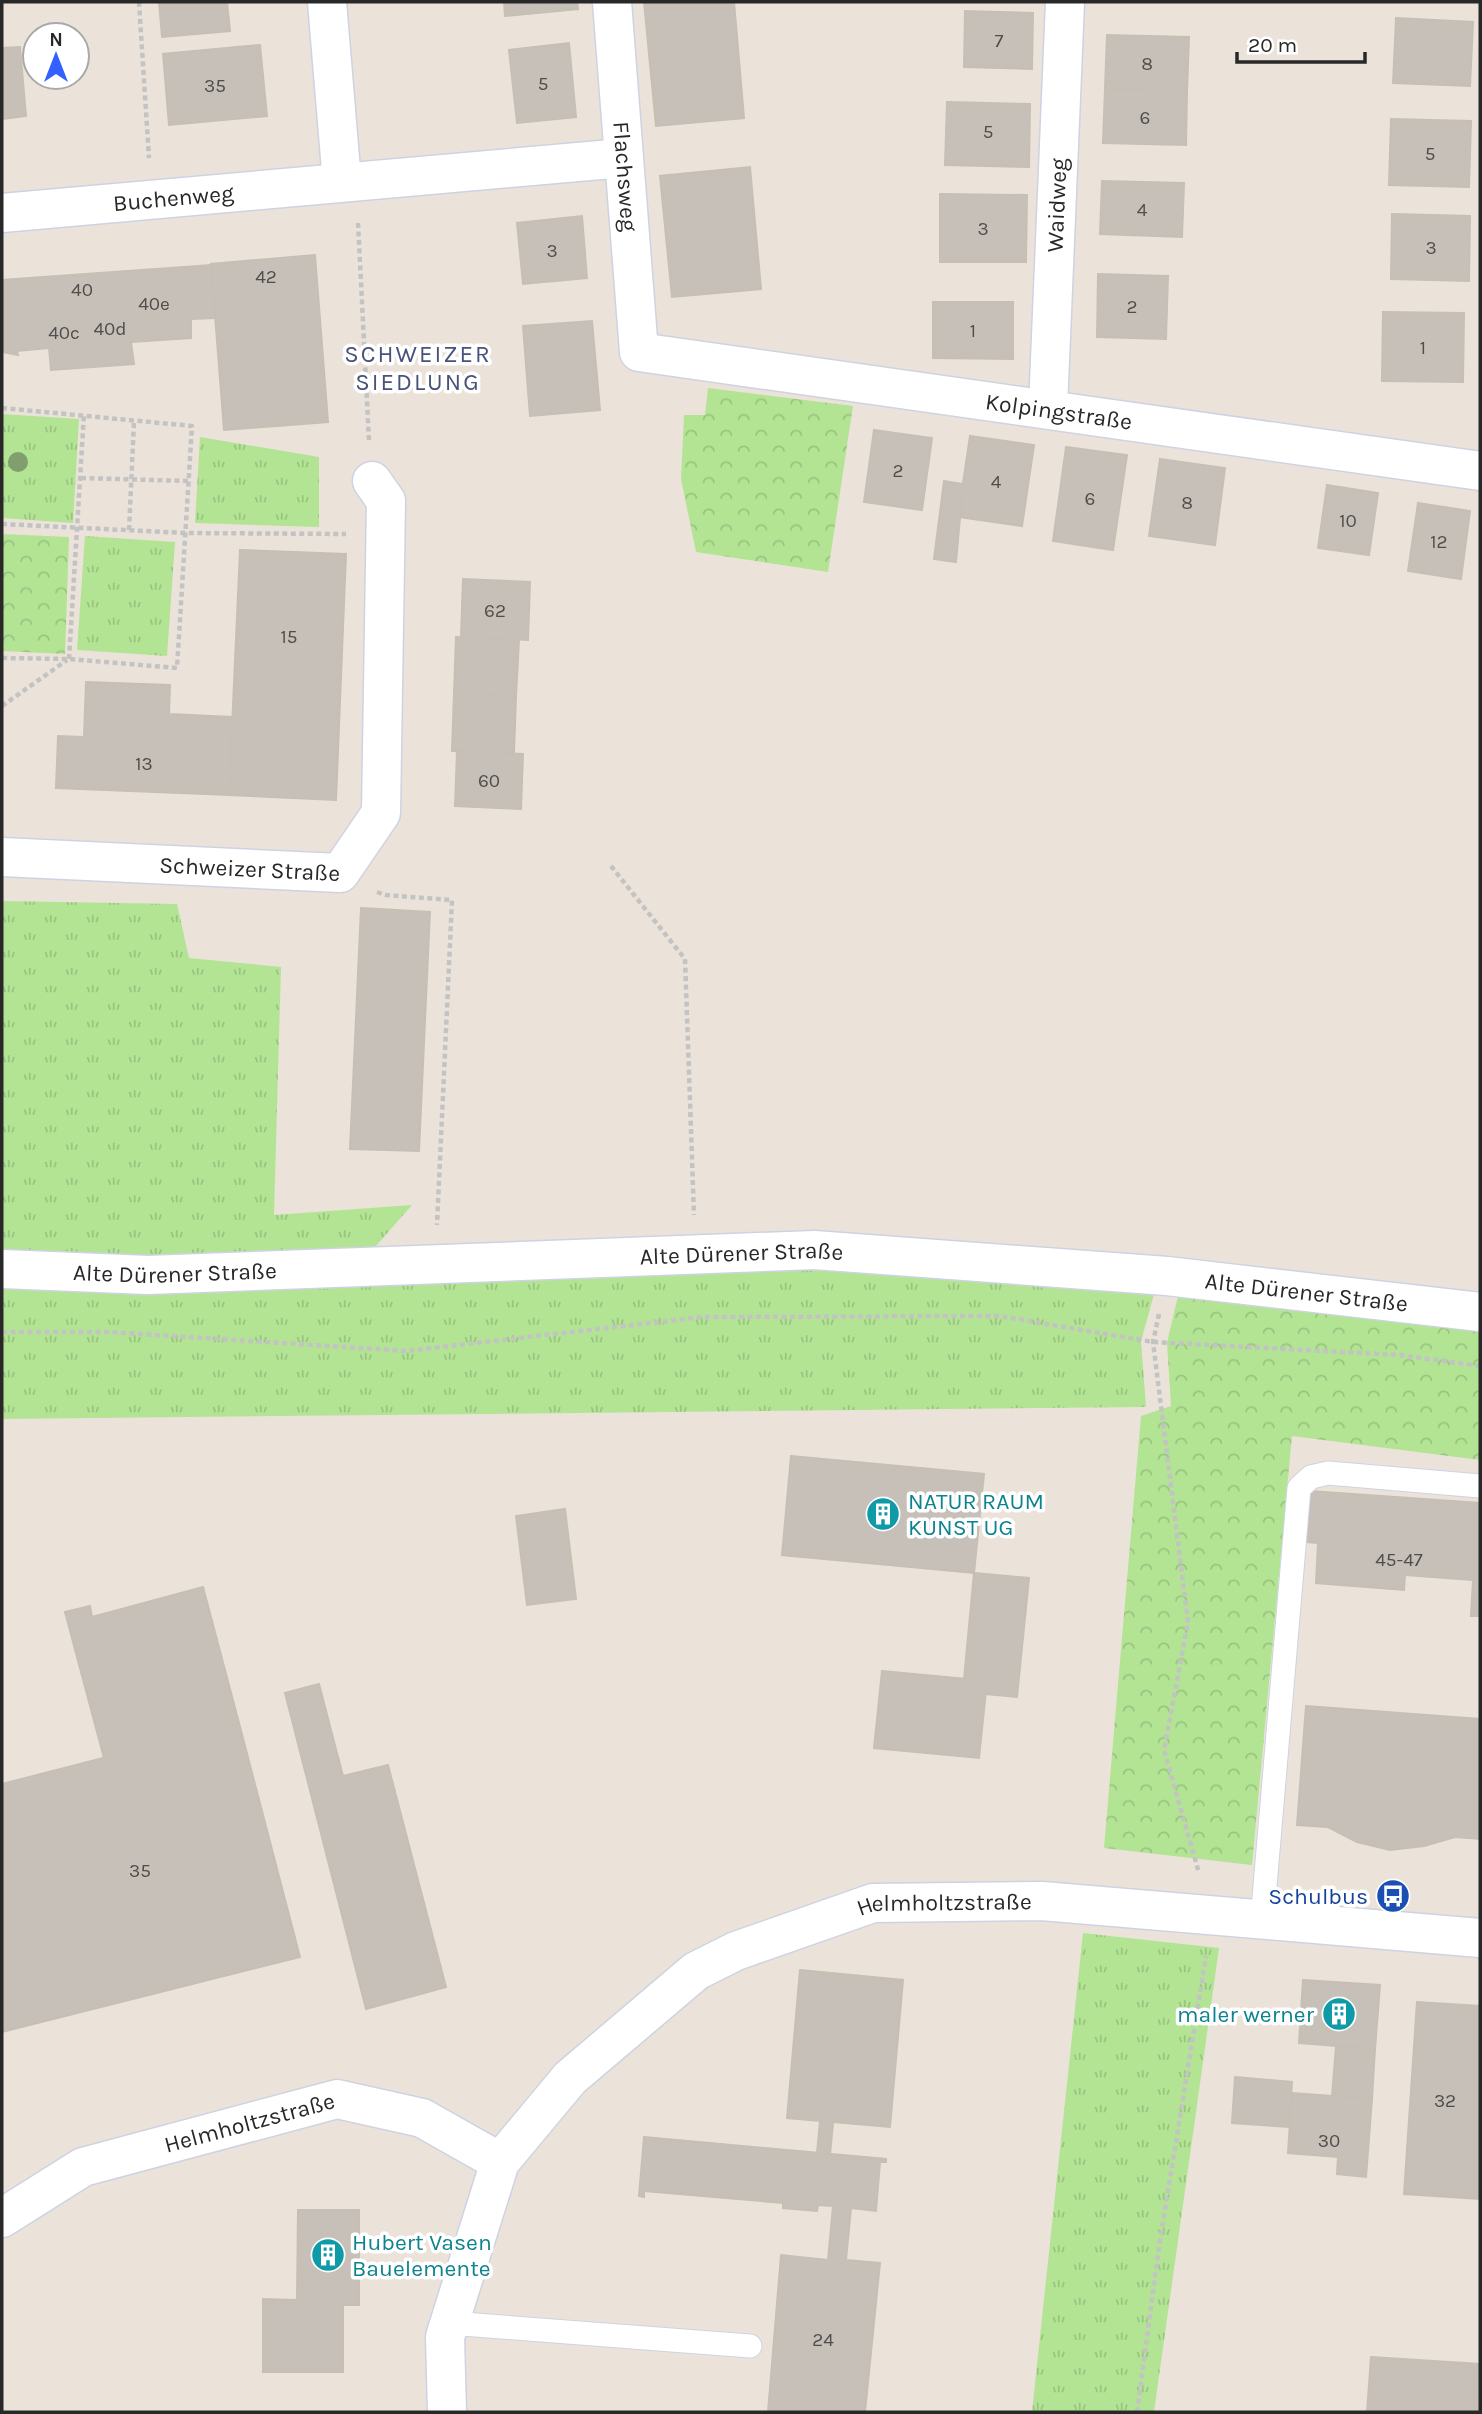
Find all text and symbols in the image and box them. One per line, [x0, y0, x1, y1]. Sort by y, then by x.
north arrow [21, 21, 91, 91]
scale bar [1237, 21, 1365, 65]
text: N [49, 29, 63, 51]
house number: 7 [995, 30, 1004, 52]
text: 20 m [1248, 33, 1297, 57]
house number: 8 [1141, 53, 1153, 75]
house number: 5 [538, 73, 548, 95]
house number: 35 [204, 75, 226, 97]
house number: 6 [1140, 107, 1150, 129]
street label: Flachsweg [607, 120, 643, 233]
house number: 5 [983, 121, 993, 143]
house number: 5 [1425, 143, 1435, 165]
street label: Waidweg [1042, 157, 1072, 253]
street label: Buchenweg [112, 180, 235, 217]
house number: 4 [1137, 199, 1148, 221]
house number: 3 [977, 218, 989, 240]
house number: 3 [1425, 237, 1437, 259]
house number: 3 [546, 240, 558, 262]
house number: 42 [255, 266, 277, 288]
house number: 40 [71, 279, 93, 301]
house number: 40e [138, 293, 170, 315]
house number: 2 [1126, 296, 1138, 318]
house number: 40d [93, 318, 127, 340]
house number: 1 [970, 320, 976, 342]
house number: 40c [48, 322, 80, 344]
house number: 1 [1420, 337, 1426, 359]
district label: SCHWEIZER SIEDLUNG [344, 340, 492, 396]
street label: Kolpingstraße [984, 388, 1134, 436]
house number: 2 [892, 460, 904, 482]
house number: 4 [991, 471, 1002, 493]
house number: 6 [1085, 488, 1095, 510]
house number: 8 [1181, 492, 1193, 514]
house number: 10 [1339, 510, 1357, 532]
house number: 12 [1430, 531, 1448, 553]
house number: 62 [484, 600, 506, 622]
house number: 15 [280, 626, 298, 648]
house number: 13 [135, 753, 153, 775]
house number: 60 [478, 770, 500, 792]
street label: Schweizer Straße [159, 851, 341, 887]
street label: Alte Dürener Straße [639, 1237, 844, 1271]
street label: Alte Dürener Straße [72, 1257, 277, 1289]
street label: Alte Dürener Straße [1204, 1267, 1409, 1318]
place label: NATUR RAUM KUNST UG [908, 1488, 1044, 1541]
building icon: NATUR RAUM KUNST UG [864, 1495, 902, 1533]
house number: 45-47 [1375, 1549, 1423, 1571]
house number: 35 [129, 1860, 151, 1882]
bus stop icon: Schulbus [1374, 1877, 1412, 1915]
place label: Schulbus [1268, 1883, 1368, 1910]
street label: Helmholtzstraße [853, 1888, 1032, 1922]
building icon: maler werner [1320, 1995, 1358, 2033]
place label: maler werner [1177, 2001, 1315, 2028]
street label: Helmholtzstraße [161, 2087, 338, 2159]
house number: 32 [1434, 2090, 1456, 2112]
house number: 30 [1318, 2130, 1340, 2152]
place label: Hubert Vasen Bauelemente [352, 2229, 492, 2282]
building icon: Hubert Vasen Bauelemente [309, 2236, 347, 2274]
house number: 24 [812, 2329, 834, 2351]

